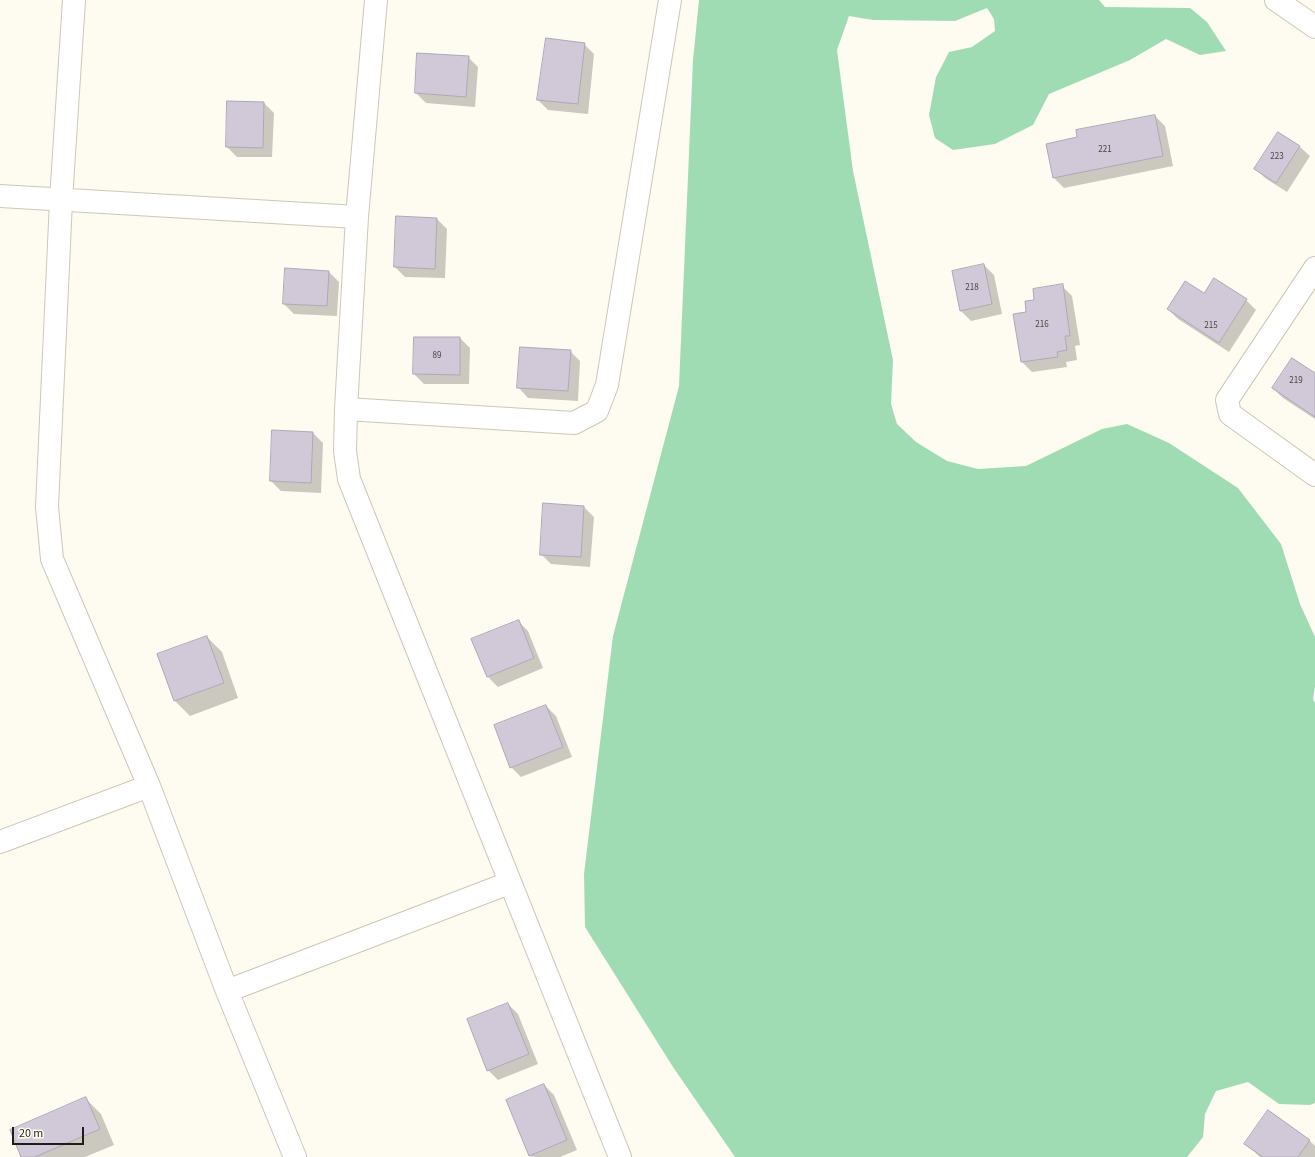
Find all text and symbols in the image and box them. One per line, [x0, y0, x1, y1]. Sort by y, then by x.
house number: 221 [1098, 145, 1112, 155]
house number: 223 [1270, 152, 1284, 162]
house number: 218 [965, 283, 979, 293]
house number: 216 [1035, 320, 1049, 330]
house number: 215 [1204, 321, 1218, 331]
house number: 89 [433, 351, 441, 361]
house number: 219 [1289, 376, 1303, 386]
scale bar [14, 1119, 86, 1145]
text: 20 m [19, 1125, 43, 1142]

